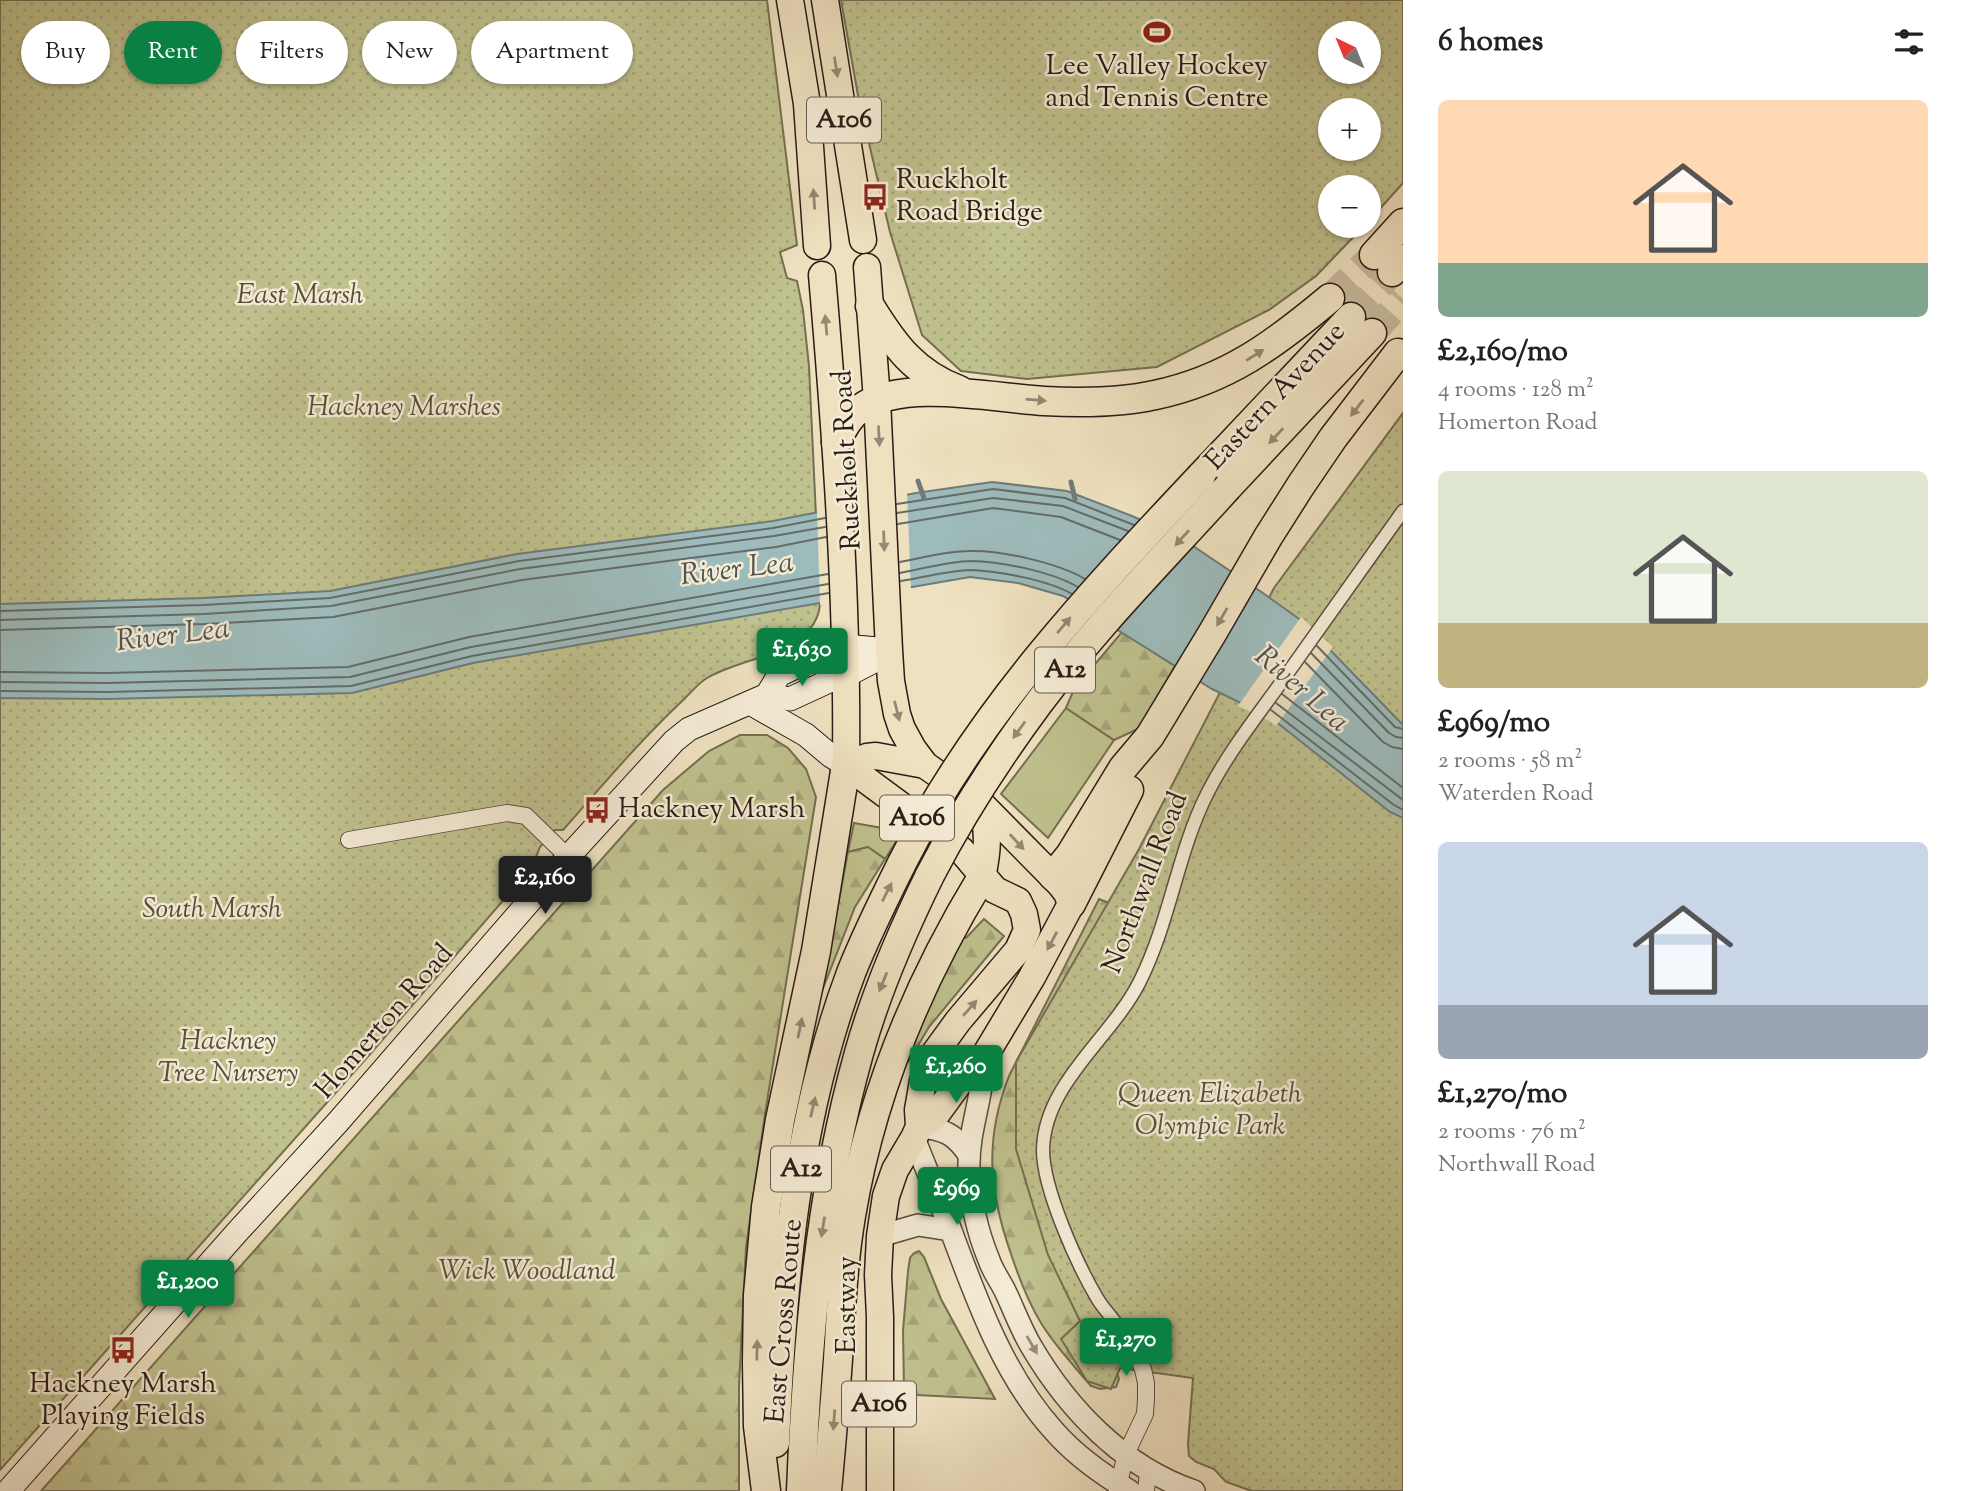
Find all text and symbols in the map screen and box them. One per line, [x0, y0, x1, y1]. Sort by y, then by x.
sports icon: Lee Valley Hockey and Tennis Centre [1142, 17, 1172, 47]
chip: Buy [21, 21, 110, 84]
chip: Rent [124, 21, 222, 84]
chip: Filters [236, 21, 348, 84]
chip: New [362, 21, 457, 84]
chip: Apartment [471, 21, 633, 84]
north arrow [1318, 21, 1381, 84]
map controls [1318, 21, 1381, 238]
text: 6 homes [1438, 21, 1543, 64]
icon: filters [1890, 23, 1928, 61]
place label: Lee Valley Hockey and Tennis Centre [1045, 47, 1269, 119]
one-way arrow [831, 57, 842, 79]
road number: A106 [807, 97, 881, 142]
button: + [1318, 98, 1381, 161]
icon: home [1620, 145, 1746, 271]
place label: Ruckholt Road Bridge [896, 161, 1043, 233]
button: − [1318, 175, 1381, 238]
bus stop icon: Ruckholt Road Bridge [860, 182, 890, 212]
one-way arrow [808, 188, 819, 210]
park label: East Marsh [237, 276, 364, 316]
one-way arrow [820, 313, 831, 335]
street label: Eastern Avenue [1197, 314, 1355, 480]
text: £2,160/mo [1438, 331, 1568, 374]
one-way arrow [1246, 349, 1265, 362]
street label: Ruckholt Road [823, 369, 873, 551]
text: 4 rooms · 128 m² [1438, 374, 1594, 407]
park label: Hackney Marshes [307, 388, 501, 428]
one-way arrow [1026, 395, 1048, 406]
one-way arrow [1349, 398, 1364, 416]
text: Homerton Road [1438, 407, 1598, 440]
one-way arrow [874, 426, 885, 448]
one-way arrow [1268, 427, 1284, 444]
icon: home [1620, 516, 1746, 642]
one-way arrow [1175, 529, 1191, 546]
one-way arrow [878, 530, 889, 552]
water label: River Lea [678, 542, 796, 598]
water label: River Lea [114, 608, 232, 664]
one-way arrow [1216, 608, 1228, 627]
one-way arrow [1056, 616, 1071, 633]
pin: £1,630 [745, 628, 859, 688]
text: £1,630 [773, 634, 831, 667]
water label: River Lea [1244, 636, 1358, 744]
road number: A12 [1035, 648, 1095, 692]
one-way arrow [892, 700, 903, 722]
text: £969/mo [1438, 702, 1550, 745]
one-way arrow [1012, 721, 1026, 739]
text: 2 rooms · 58 m² [1438, 745, 1582, 778]
text: Waterden Road [1438, 778, 1593, 811]
street label: Northwall Road [1093, 786, 1199, 980]
place label: Hackney Marsh [618, 790, 805, 830]
bus stop icon: Hackney Marsh [582, 795, 612, 825]
road number: A106 [880, 796, 954, 840]
one-way arrow [1009, 833, 1025, 851]
pin: £2,160 [488, 856, 602, 916]
text: £2,160 [515, 862, 575, 895]
one-way arrow [882, 882, 893, 902]
icon: home [1620, 887, 1746, 1013]
park label: South Marsh [142, 890, 282, 930]
one-way arrow [1046, 931, 1058, 950]
street label: Homerton Road [306, 935, 464, 1108]
one-way arrow [877, 972, 888, 993]
one-way arrow [962, 999, 978, 1017]
one-way arrow [795, 1017, 806, 1039]
park label: Hackney Tree Nursery [158, 1022, 298, 1094]
pin: £1,260 [899, 1046, 1013, 1105]
text: £1,260 [926, 1051, 986, 1084]
text: £1,270/mo [1438, 1073, 1568, 1116]
park label: Queen Elizabeth Olympic Park [1118, 1075, 1302, 1147]
one-way arrow [808, 1096, 819, 1118]
text: 2 rooms · 76 m² [1438, 1116, 1586, 1149]
road number: A12 [771, 1146, 831, 1192]
text: Northwall Road [1438, 1149, 1596, 1182]
pin: £969 [916, 1168, 998, 1227]
text: £969 [934, 1173, 980, 1206]
one-way arrow [817, 1216, 828, 1238]
street label: East Cross Route [756, 1217, 814, 1425]
park label: Wick Woodland [438, 1252, 616, 1292]
street label: Eastway [828, 1256, 868, 1354]
pin: £1,200 [131, 1260, 245, 1320]
text: £1,200 [157, 1266, 219, 1299]
pin: £1,270 [1069, 1318, 1183, 1378]
text: £1,270 [1096, 1324, 1156, 1357]
bus stop icon: Hackney Marsh Playing Fields [108, 1335, 138, 1365]
one-way arrow [1026, 1336, 1038, 1355]
one-way arrow [752, 1338, 763, 1360]
place label: Hackney Marsh Playing Fields [29, 1365, 217, 1437]
road number: A106 [842, 1382, 916, 1427]
one-way arrow [828, 1409, 839, 1431]

